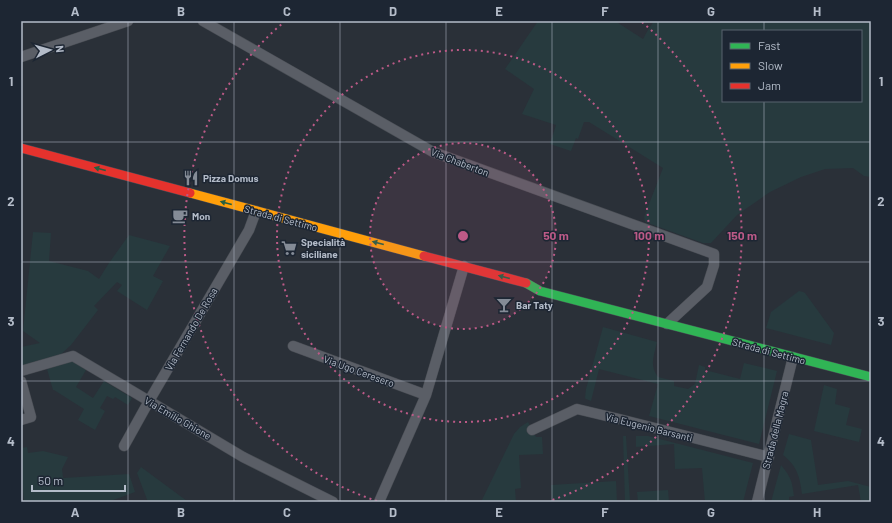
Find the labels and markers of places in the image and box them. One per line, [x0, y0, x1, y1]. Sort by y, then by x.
restaurant icon: Pizza Domus [182, 169, 200, 187]
place label: Pizza Domus [203, 172, 259, 184]
cafe icon: Mon [171, 207, 189, 225]
place label: Mon [192, 210, 210, 222]
centre of rings [456, 229, 470, 243]
place label: Specialità siciliane [301, 236, 345, 260]
supermarket icon: Specialità siciliane [280, 239, 298, 257]
bar icon: Bar Taty [495, 296, 513, 314]
place label: Bar Taty [516, 299, 553, 311]

